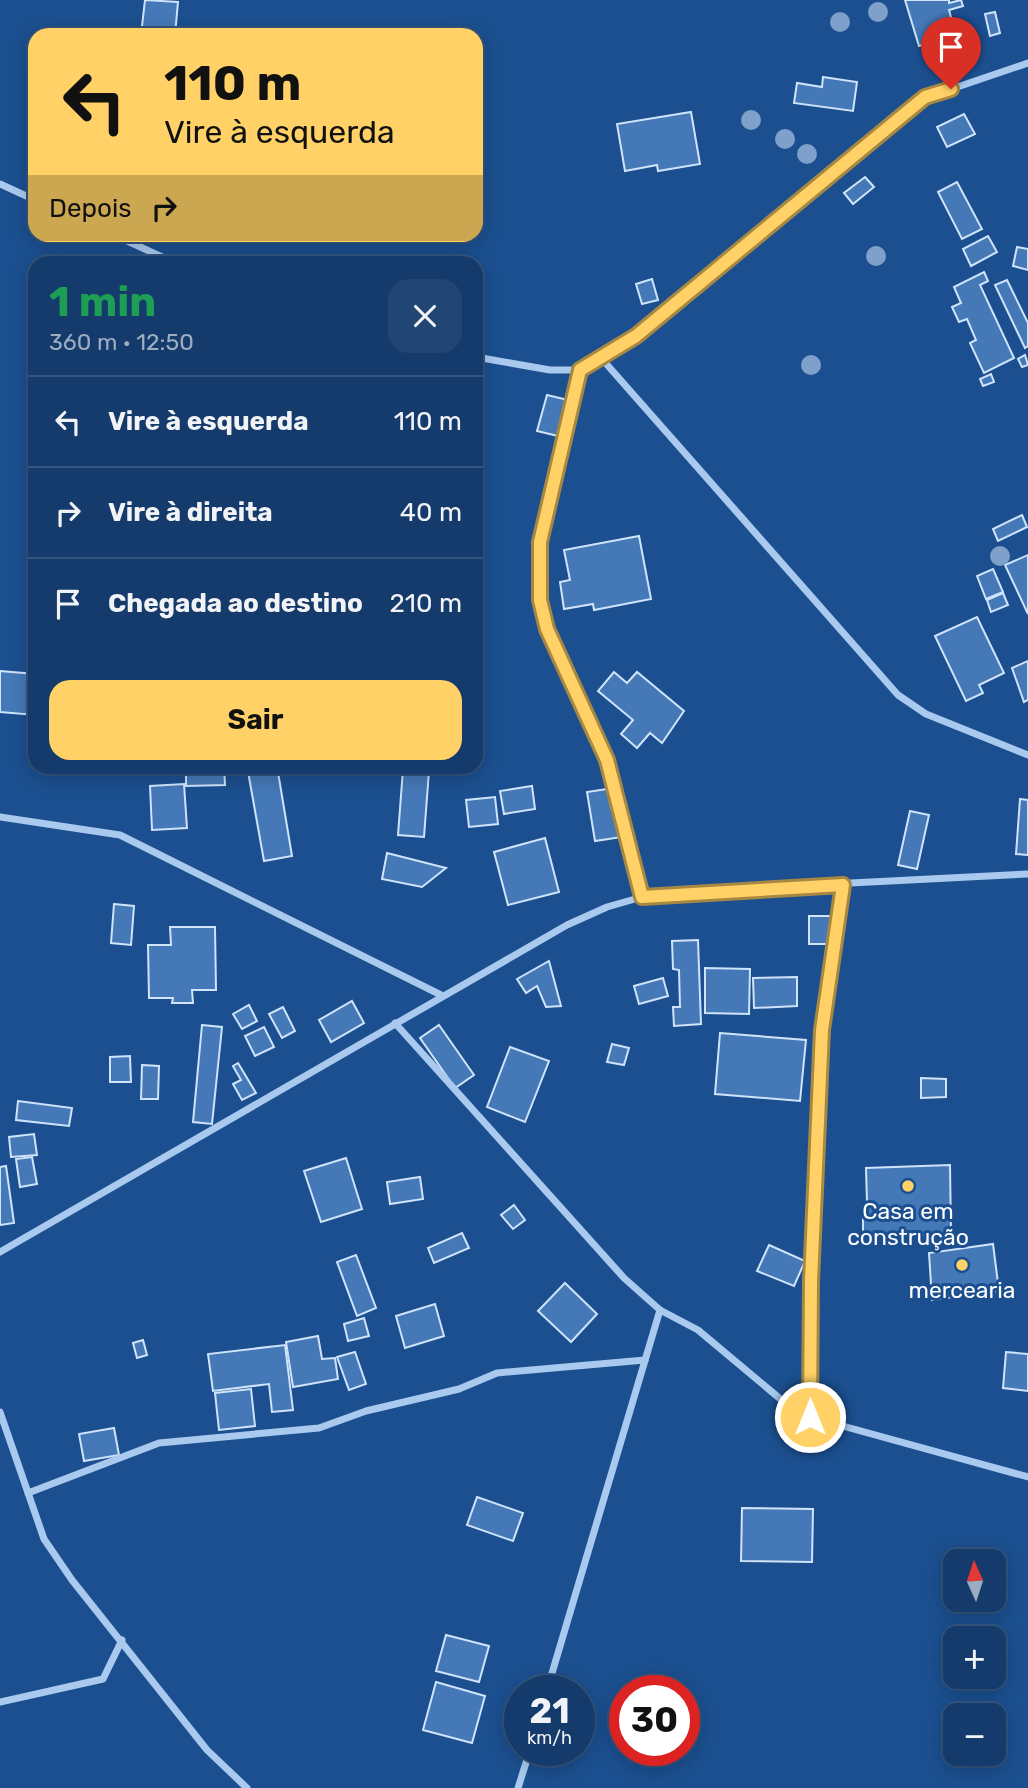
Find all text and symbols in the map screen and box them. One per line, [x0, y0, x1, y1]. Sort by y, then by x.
pin [921, 17, 981, 89]
icon: arrive [932, 28, 970, 66]
text: 110 m [164, 54, 301, 112]
icon: left [49, 56, 140, 147]
text: Vire à esquerda [164, 113, 395, 151]
icon: right [145, 189, 183, 227]
text: Depois [49, 193, 131, 224]
text: 1 min [49, 277, 156, 327]
button: close [388, 279, 462, 353]
text: 360 m · 12:50 [49, 328, 194, 356]
icon: left [49, 403, 87, 441]
text: Vire à esquerda [108, 406, 309, 437]
text: 110 m [394, 406, 462, 437]
icon: right [49, 494, 87, 532]
text: Vire à direita [108, 497, 273, 528]
text: 40 m [400, 497, 462, 528]
icon: arrive [49, 585, 87, 623]
text: Chegada ao destino [108, 588, 363, 619]
text: 210 m [390, 588, 462, 619]
button: Sair [49, 680, 462, 760]
marker: Casa em construção [900, 1178, 916, 1194]
place label: Casa em construção [847, 1197, 969, 1251]
marker: mercearia [954, 1257, 970, 1273]
place label: mercearia [908, 1276, 1016, 1304]
position arrow [773, 1380, 847, 1454]
north arrow [943, 1549, 1006, 1612]
map controls [943, 1549, 1006, 1766]
button: + [943, 1626, 1006, 1689]
speed limit sign: 30 [609, 1675, 700, 1766]
text: 21 [529, 1690, 570, 1732]
button: − [943, 1703, 1006, 1766]
text: km/h [527, 1727, 572, 1749]

